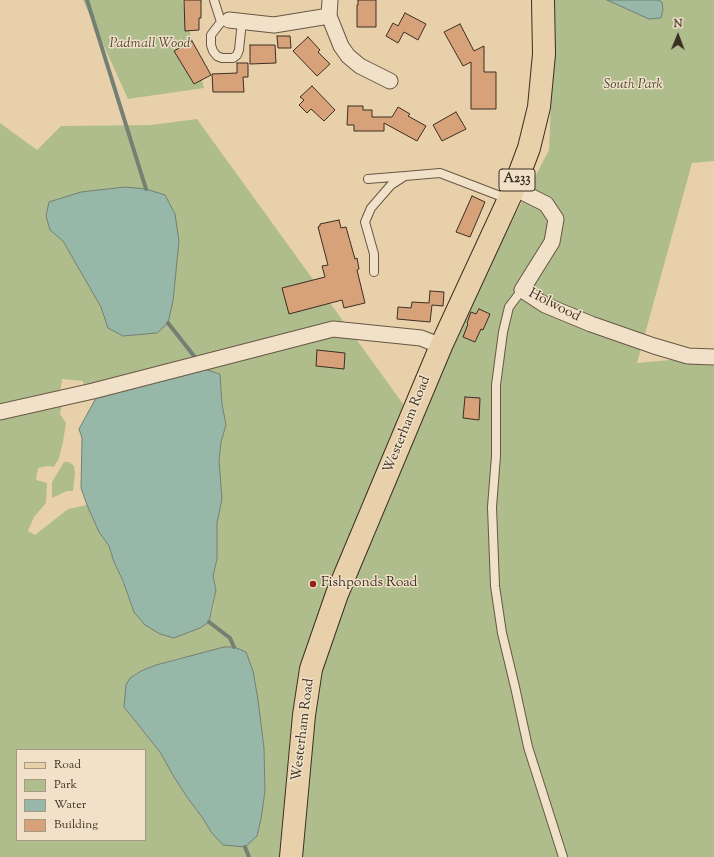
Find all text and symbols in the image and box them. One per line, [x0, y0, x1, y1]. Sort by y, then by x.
north arrow [658, 16, 698, 56]
text: N [674, 16, 683, 32]
park label: Padmall Wood [110, 37, 190, 53]
park label: South Park [603, 78, 663, 94]
road number: A233 [499, 169, 535, 191]
street label: Holwood [525, 286, 583, 326]
street label: Westerham Road [381, 374, 435, 476]
place label: Fishponds Road [321, 576, 418, 592]
marker: Fishponds Road [308, 579, 318, 589]
street label: Westerham Road [289, 678, 319, 782]
legend [16, 749, 146, 841]
text: Road [54, 756, 81, 774]
text: Park [54, 776, 77, 794]
text: Water [54, 796, 86, 814]
text: Building [54, 816, 98, 834]

